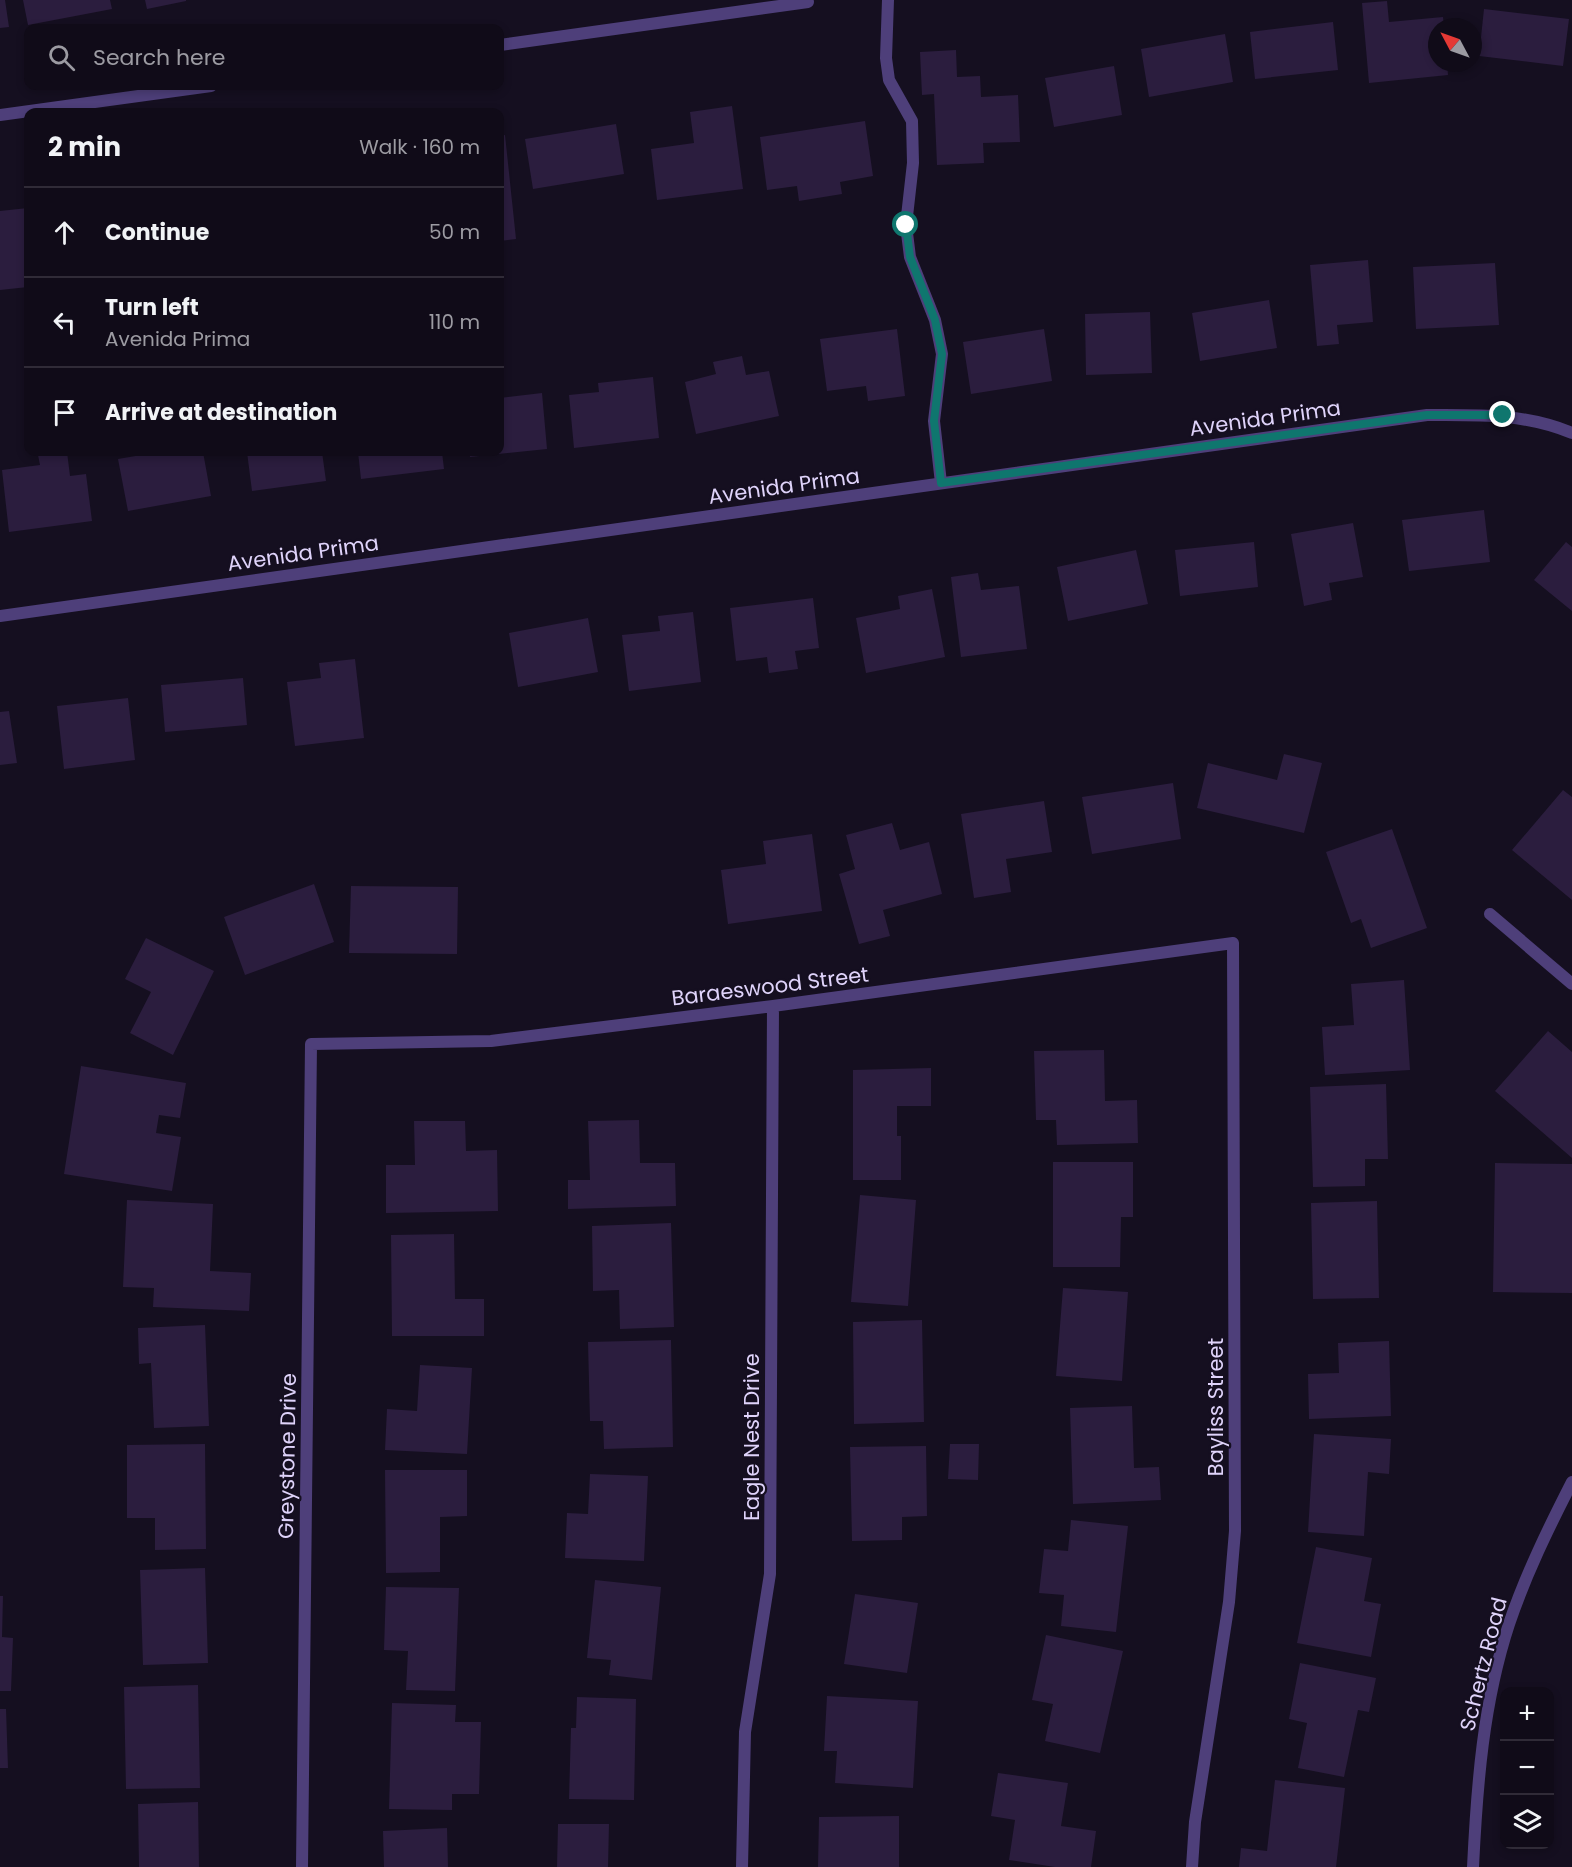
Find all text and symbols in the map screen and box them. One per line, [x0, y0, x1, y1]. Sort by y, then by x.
north arrow [1428, 18, 1482, 72]
search box [24, 24, 504, 90]
icon: search [45, 41, 78, 74]
text: Search here [93, 42, 226, 73]
text: 2 min [48, 129, 121, 165]
text: Walk · 160 m [359, 133, 480, 161]
route start [892, 211, 918, 237]
icon: ahead [48, 216, 81, 249]
text: Continue [105, 217, 209, 248]
text: 50 m [429, 218, 480, 246]
text: Turn left [105, 292, 199, 323]
icon: left [48, 306, 81, 339]
text: 110 m [429, 308, 480, 336]
text: Avenida Prima [105, 325, 250, 353]
street label: Avenida Prima [1187, 393, 1343, 443]
icon: arrive [48, 396, 81, 429]
text: Arrive at destination [105, 397, 337, 428]
route end [1489, 401, 1515, 427]
street label: Avenida Prima [706, 461, 862, 511]
street label: Avenida Prima [225, 528, 381, 578]
street label: Baraeswood Street [670, 960, 870, 1012]
street label: Bayliss Street [1201, 1338, 1230, 1476]
street label: Eagle Nest Drive [737, 1353, 766, 1521]
street label: Greystone Drive [271, 1373, 303, 1539]
street label: Schertz Road [1452, 1594, 1514, 1734]
map controls [1500, 1687, 1554, 1849]
button: + [1500, 1687, 1554, 1741]
button: − [1500, 1741, 1554, 1795]
button: layers [1500, 1795, 1554, 1849]

